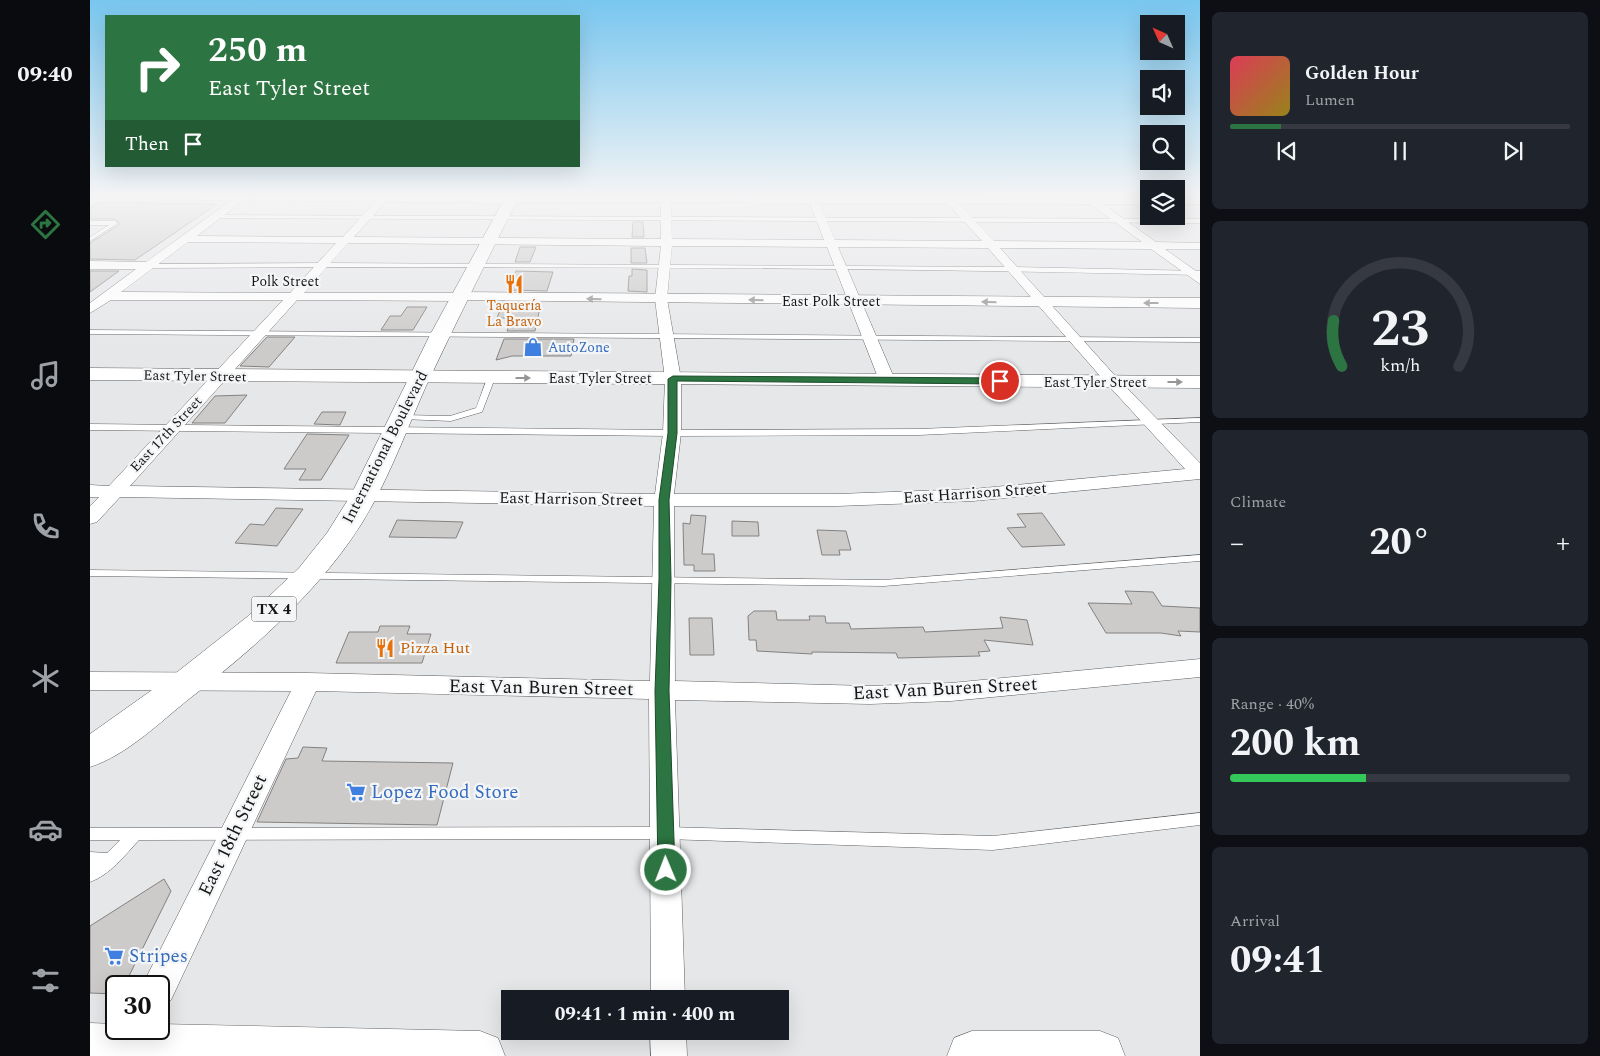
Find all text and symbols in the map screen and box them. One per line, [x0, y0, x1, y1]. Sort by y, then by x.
north arrow [1140, 15, 1185, 60]
map controls [1140, 15, 1185, 225]
text: 250 m [208, 24, 307, 77]
icon: right [125, 35, 190, 100]
text: 09:40 [17, 58, 73, 91]
text: Golden Hour [1305, 59, 1419, 88]
button: sound [1140, 70, 1185, 115]
text: East Tyler Street [208, 72, 370, 105]
text: Lumen [1305, 88, 1355, 112]
button: search [1140, 125, 1185, 170]
text: Then [125, 130, 169, 159]
icon: arrive [179, 130, 207, 158]
icon: previous [1273, 137, 1301, 165]
icon: pause [1386, 137, 1414, 165]
icon: next [1499, 137, 1527, 165]
button: layers [1140, 180, 1185, 225]
icon: directions [28, 207, 63, 242]
street label: Polk Street [251, 271, 319, 292]
restaurant icon: Taquería La Bravo [503, 273, 525, 295]
text: 23 [1371, 290, 1429, 369]
street label: East Polk Street [782, 291, 880, 312]
place label: Taquería La Bravo [486, 295, 542, 332]
one-way arrow [586, 295, 602, 303]
one-way arrow [748, 296, 764, 304]
one-way arrow [981, 298, 997, 306]
one-way arrow [1143, 299, 1159, 307]
shop icon: AutoZone [522, 336, 544, 358]
place label: AutoZone [548, 337, 610, 358]
text: km/h [1380, 352, 1420, 379]
icon: music [28, 358, 63, 393]
pin [979, 360, 1021, 402]
street label: East Tyler Street [143, 365, 247, 387]
street label: International Boulevard [336, 366, 434, 528]
icon: arrive [986, 367, 1014, 395]
street label: East Tyler Street [548, 368, 652, 389]
street label: East Tyler Street [1043, 372, 1147, 393]
one-way arrow [515, 374, 531, 382]
one-way arrow [1168, 378, 1184, 386]
street label: East 17th Street [125, 391, 207, 477]
street label: East Harrison Street [902, 476, 1048, 510]
street label: East Harrison Street [499, 486, 644, 512]
text: Climate [1230, 490, 1286, 514]
icon: phone [28, 509, 63, 544]
text: 20° [1369, 514, 1431, 572]
text: − [1230, 522, 1244, 565]
text: + [1556, 522, 1570, 565]
road number: TX 4 [252, 596, 296, 622]
place label: Pizza Hut [400, 636, 470, 660]
restaurant icon: Pizza Hut [374, 637, 396, 659]
icon: climate [28, 661, 63, 696]
street label: East Van Buren Street [852, 670, 1038, 708]
street label: East Van Buren Street [448, 672, 634, 704]
text: Range · 40% [1230, 692, 1314, 716]
text: 200 km [1230, 715, 1361, 773]
street label: East 18th Street [191, 769, 275, 901]
place label: Lopez Food Store [371, 778, 518, 807]
supermarket icon: Lopez Food Store [345, 781, 367, 803]
icon: car [28, 812, 63, 847]
position arrow [639, 843, 691, 895]
text: Arrival [1230, 909, 1280, 933]
text: 09:41 [1230, 932, 1325, 990]
place label: Stripes [129, 942, 188, 971]
supermarket icon: Stripes [103, 945, 125, 967]
icon: filters [28, 963, 63, 998]
speed limit sign: 30 [105, 975, 170, 1040]
text: 09:41 · 1 min · 400 m [555, 1000, 735, 1029]

